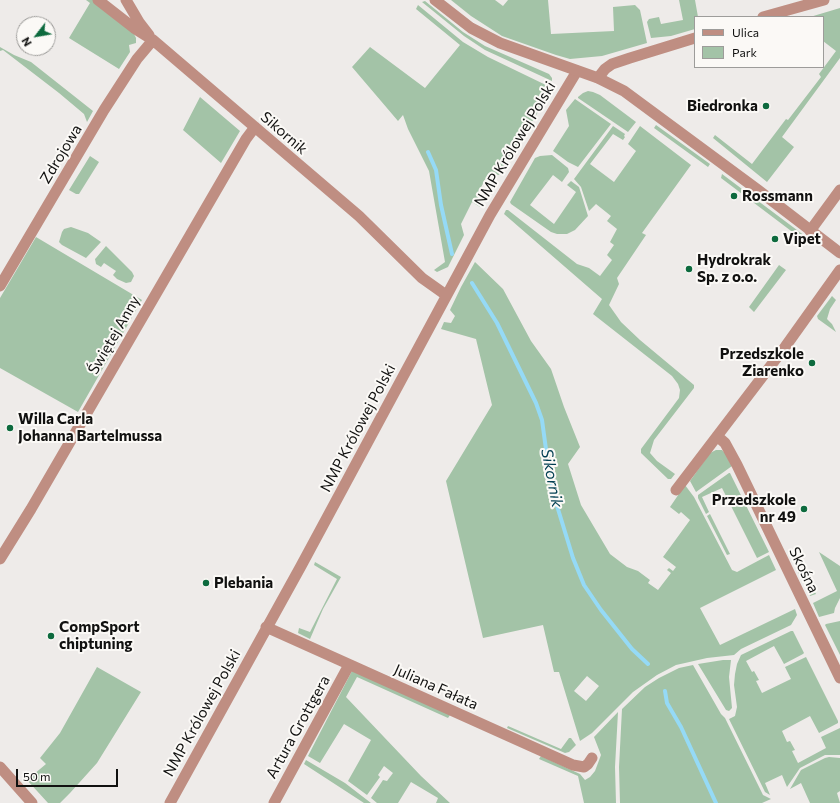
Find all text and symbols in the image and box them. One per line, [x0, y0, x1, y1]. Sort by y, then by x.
north arrow [16, 16, 56, 56]
legend [694, 16, 824, 68]
text: Ulica [732, 25, 759, 39]
text: N [18, 35, 34, 49]
text: Park [732, 45, 757, 59]
street label: NMP Królowej Polski [471, 78, 559, 210]
place label: Biedronka [687, 97, 758, 115]
marker: Biedronka [761, 101, 771, 111]
street label: Sikornik [257, 108, 311, 158]
street label: Zdrojowa [36, 121, 86, 187]
place label: Rossmann [742, 187, 813, 205]
marker: Rossmann [729, 191, 739, 201]
place label: Vipet [783, 230, 821, 248]
marker: Vipet [770, 234, 780, 244]
place label: Hydrokrak Sp. z o.o. [697, 251, 771, 286]
marker: Hydrokrak Sp. z o.o. [684, 264, 694, 274]
street label: Świętej Anny [84, 292, 144, 378]
place label: Przedszkole Ziarenko [720, 345, 804, 380]
marker: Przedszkole Ziarenko [807, 358, 817, 368]
street label: NMP Królowej Polski [317, 361, 399, 495]
place label: Willa Carla Johanna Bartelmussa [18, 410, 162, 445]
marker: Willa Carla Johanna Bartelmussa [5, 423, 15, 433]
water label: Sikornik [537, 447, 567, 509]
place label: Przedszkole nr 49 [712, 491, 796, 526]
marker: Przedszkole nr 49 [799, 504, 809, 514]
street label: Skośna [785, 544, 823, 596]
place label: Plebania [214, 574, 273, 592]
marker: Plebania [201, 578, 211, 588]
place label: CompSport chiptuning [59, 618, 140, 653]
marker: CompSport chiptuning [46, 631, 56, 641]
street label: NMP Królowej Polski [160, 646, 244, 780]
street label: Juliana Fałata [391, 660, 481, 714]
street label: Artura Grottgera [262, 672, 334, 782]
scale bar [18, 761, 120, 787]
text: 50 m [23, 769, 51, 783]

